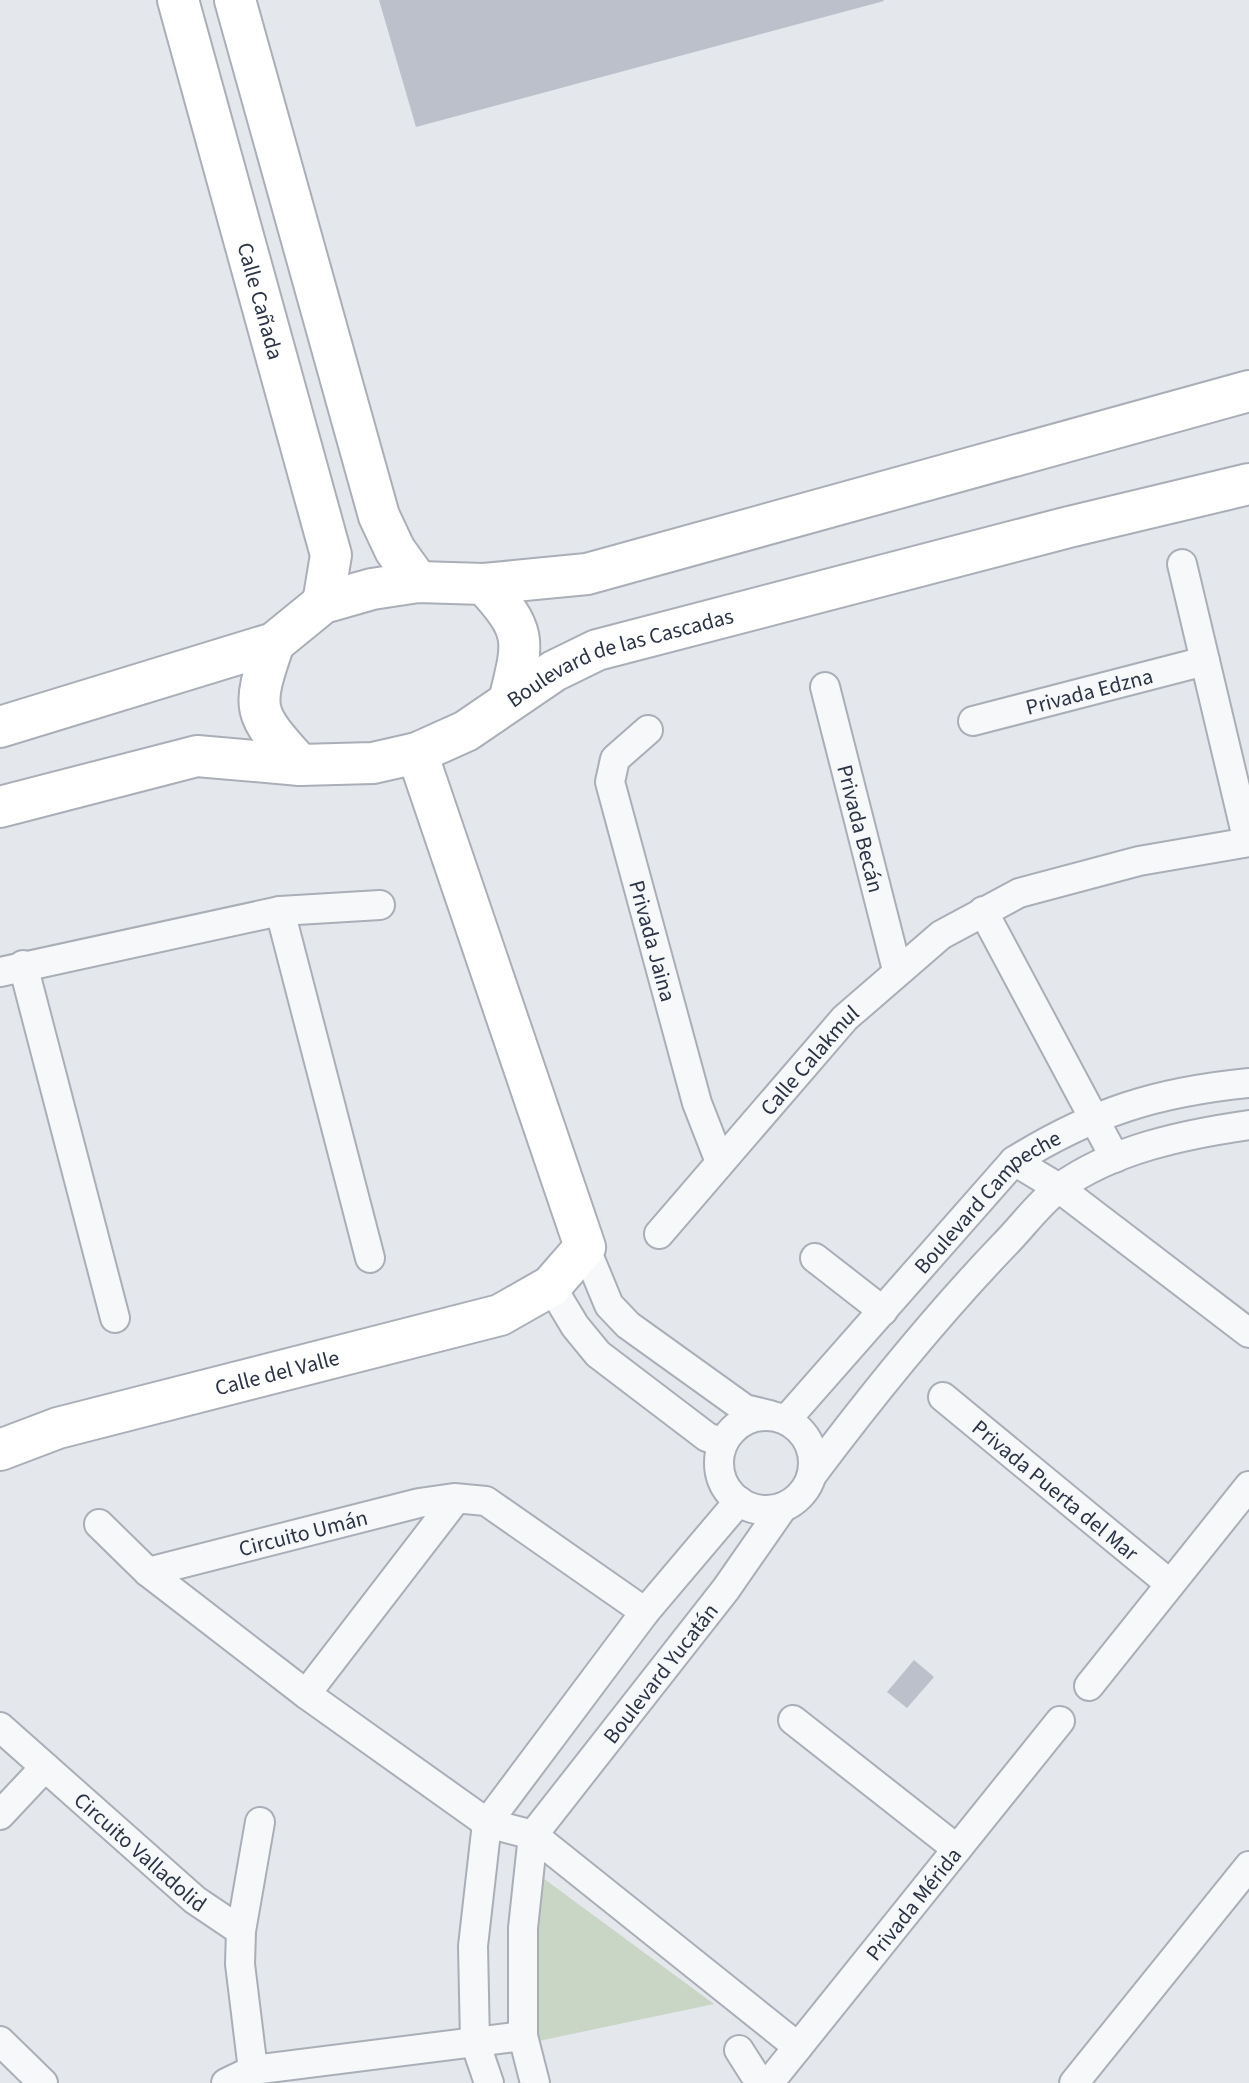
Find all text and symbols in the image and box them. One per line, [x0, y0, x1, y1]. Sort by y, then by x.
street label: Calle Cañada [229, 239, 291, 363]
street label: Boulevard de las Cascadas [500, 600, 737, 716]
street label: Privada Edzna [1022, 660, 1156, 724]
street label: Privada Becán [828, 761, 892, 896]
street label: Privada Jaina [620, 877, 684, 1005]
street label: Calle Calakmul [753, 998, 866, 1123]
street label: Boulevard Campeche [907, 1122, 1067, 1281]
street label: Calle del Valle [211, 1342, 343, 1404]
street label: Privada Puerta del Mar [965, 1412, 1146, 1569]
street label: Circuito Umán [235, 1502, 371, 1565]
street label: Boulevard Yucatán [596, 1596, 726, 1751]
street label: Circuito Valladolid [67, 1785, 213, 1920]
street label: Privada Mérida [858, 1841, 969, 1968]

